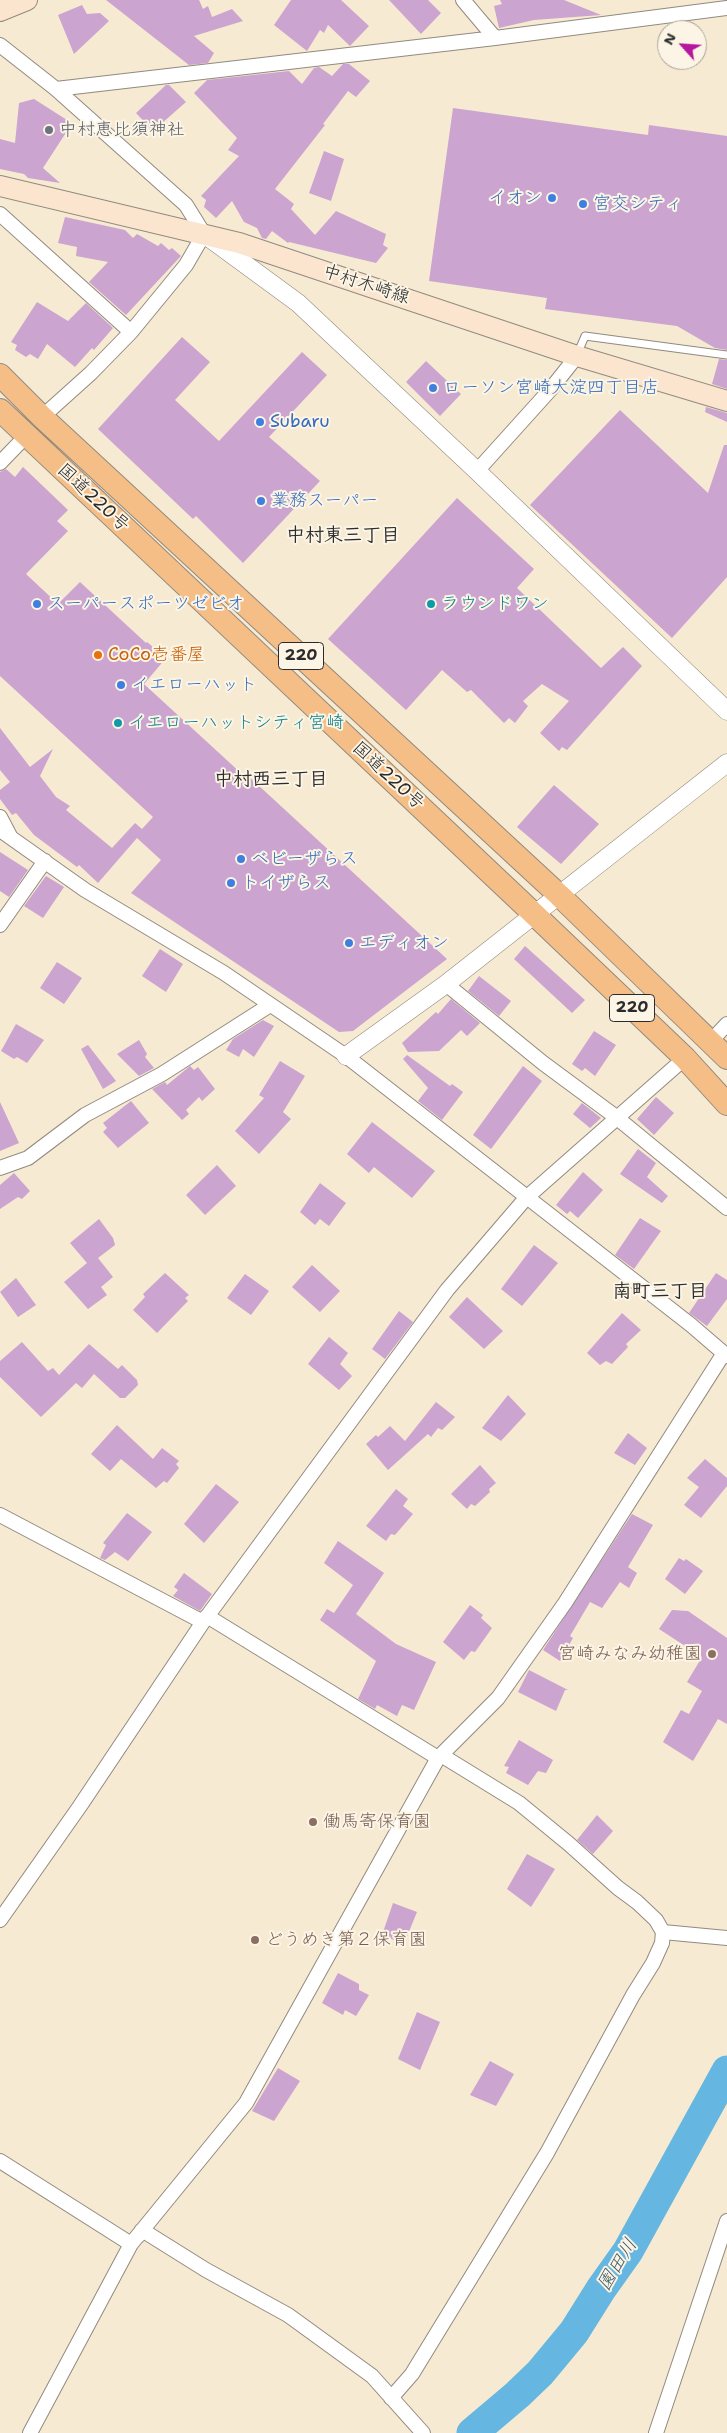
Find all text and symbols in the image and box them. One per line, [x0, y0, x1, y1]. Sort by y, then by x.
north arrow [657, 20, 707, 70]
text: N [659, 30, 680, 48]
place label: 中村恵比須神社 [59, 119, 185, 141]
marker: 中村恵比須神社 [43, 124, 55, 136]
place label: イオン [488, 187, 542, 209]
marker: イオン [546, 192, 558, 204]
place label: 宮交シティ [593, 193, 683, 215]
marker: 宮交シティ [577, 198, 589, 210]
street label: 中村木崎線 [320, 261, 412, 309]
place label: ローソン宮崎大淀四丁目店 [443, 377, 659, 399]
marker: ローソン宮崎大淀四丁目店 [427, 382, 439, 394]
place label: Subaru [270, 411, 330, 433]
marker: Subaru [254, 416, 266, 428]
street label: 国道220号 [53, 459, 133, 537]
place label: 業務スーパー [271, 490, 378, 512]
marker: 業務スーパー [255, 495, 267, 507]
district label: 中村東三丁目 [286, 525, 400, 547]
place label: スーパースポーツゼビオ [47, 593, 244, 615]
place label: ラウンドワン [441, 593, 549, 615]
marker: スーパースポーツゼビオ [31, 598, 43, 610]
marker: ラウンドワン [425, 598, 437, 610]
road number: 220 [278, 642, 324, 669]
place label: CoCo壱番屋 [108, 644, 205, 666]
marker: CoCo壱番屋 [92, 649, 104, 661]
place label: イエローハット [131, 674, 257, 696]
marker: イエローハット [115, 679, 127, 691]
place label: イエローハットシティ宮崎 [128, 712, 344, 734]
marker: イエローハットシティ宮崎 [112, 717, 124, 729]
street label: 国道220号 [348, 737, 428, 815]
district label: 中村西三丁目 [214, 769, 328, 791]
place label: ベビーザらス [251, 848, 358, 870]
marker: ベビーザらス [235, 853, 247, 865]
place label: トイザらス [241, 872, 331, 894]
marker: トイザらス [225, 877, 237, 889]
place label: エディオン [359, 932, 449, 954]
marker: エディオン [343, 937, 355, 949]
road number: 220 [610, 994, 654, 1021]
district label: 南町三丁目 [613, 1281, 707, 1303]
place label: 宮崎みなみ幼稚園 [558, 1643, 702, 1665]
marker: 宮崎みなみ幼稚園 [706, 1648, 718, 1660]
place label: 働馬寄保育園 [323, 1811, 431, 1833]
marker: 働馬寄保育園 [307, 1816, 319, 1828]
place label: どうめき第２保育園 [265, 1929, 427, 1951]
marker: どうめき第２保育園 [249, 1934, 261, 1946]
water label: 園田川 [593, 2235, 643, 2295]

